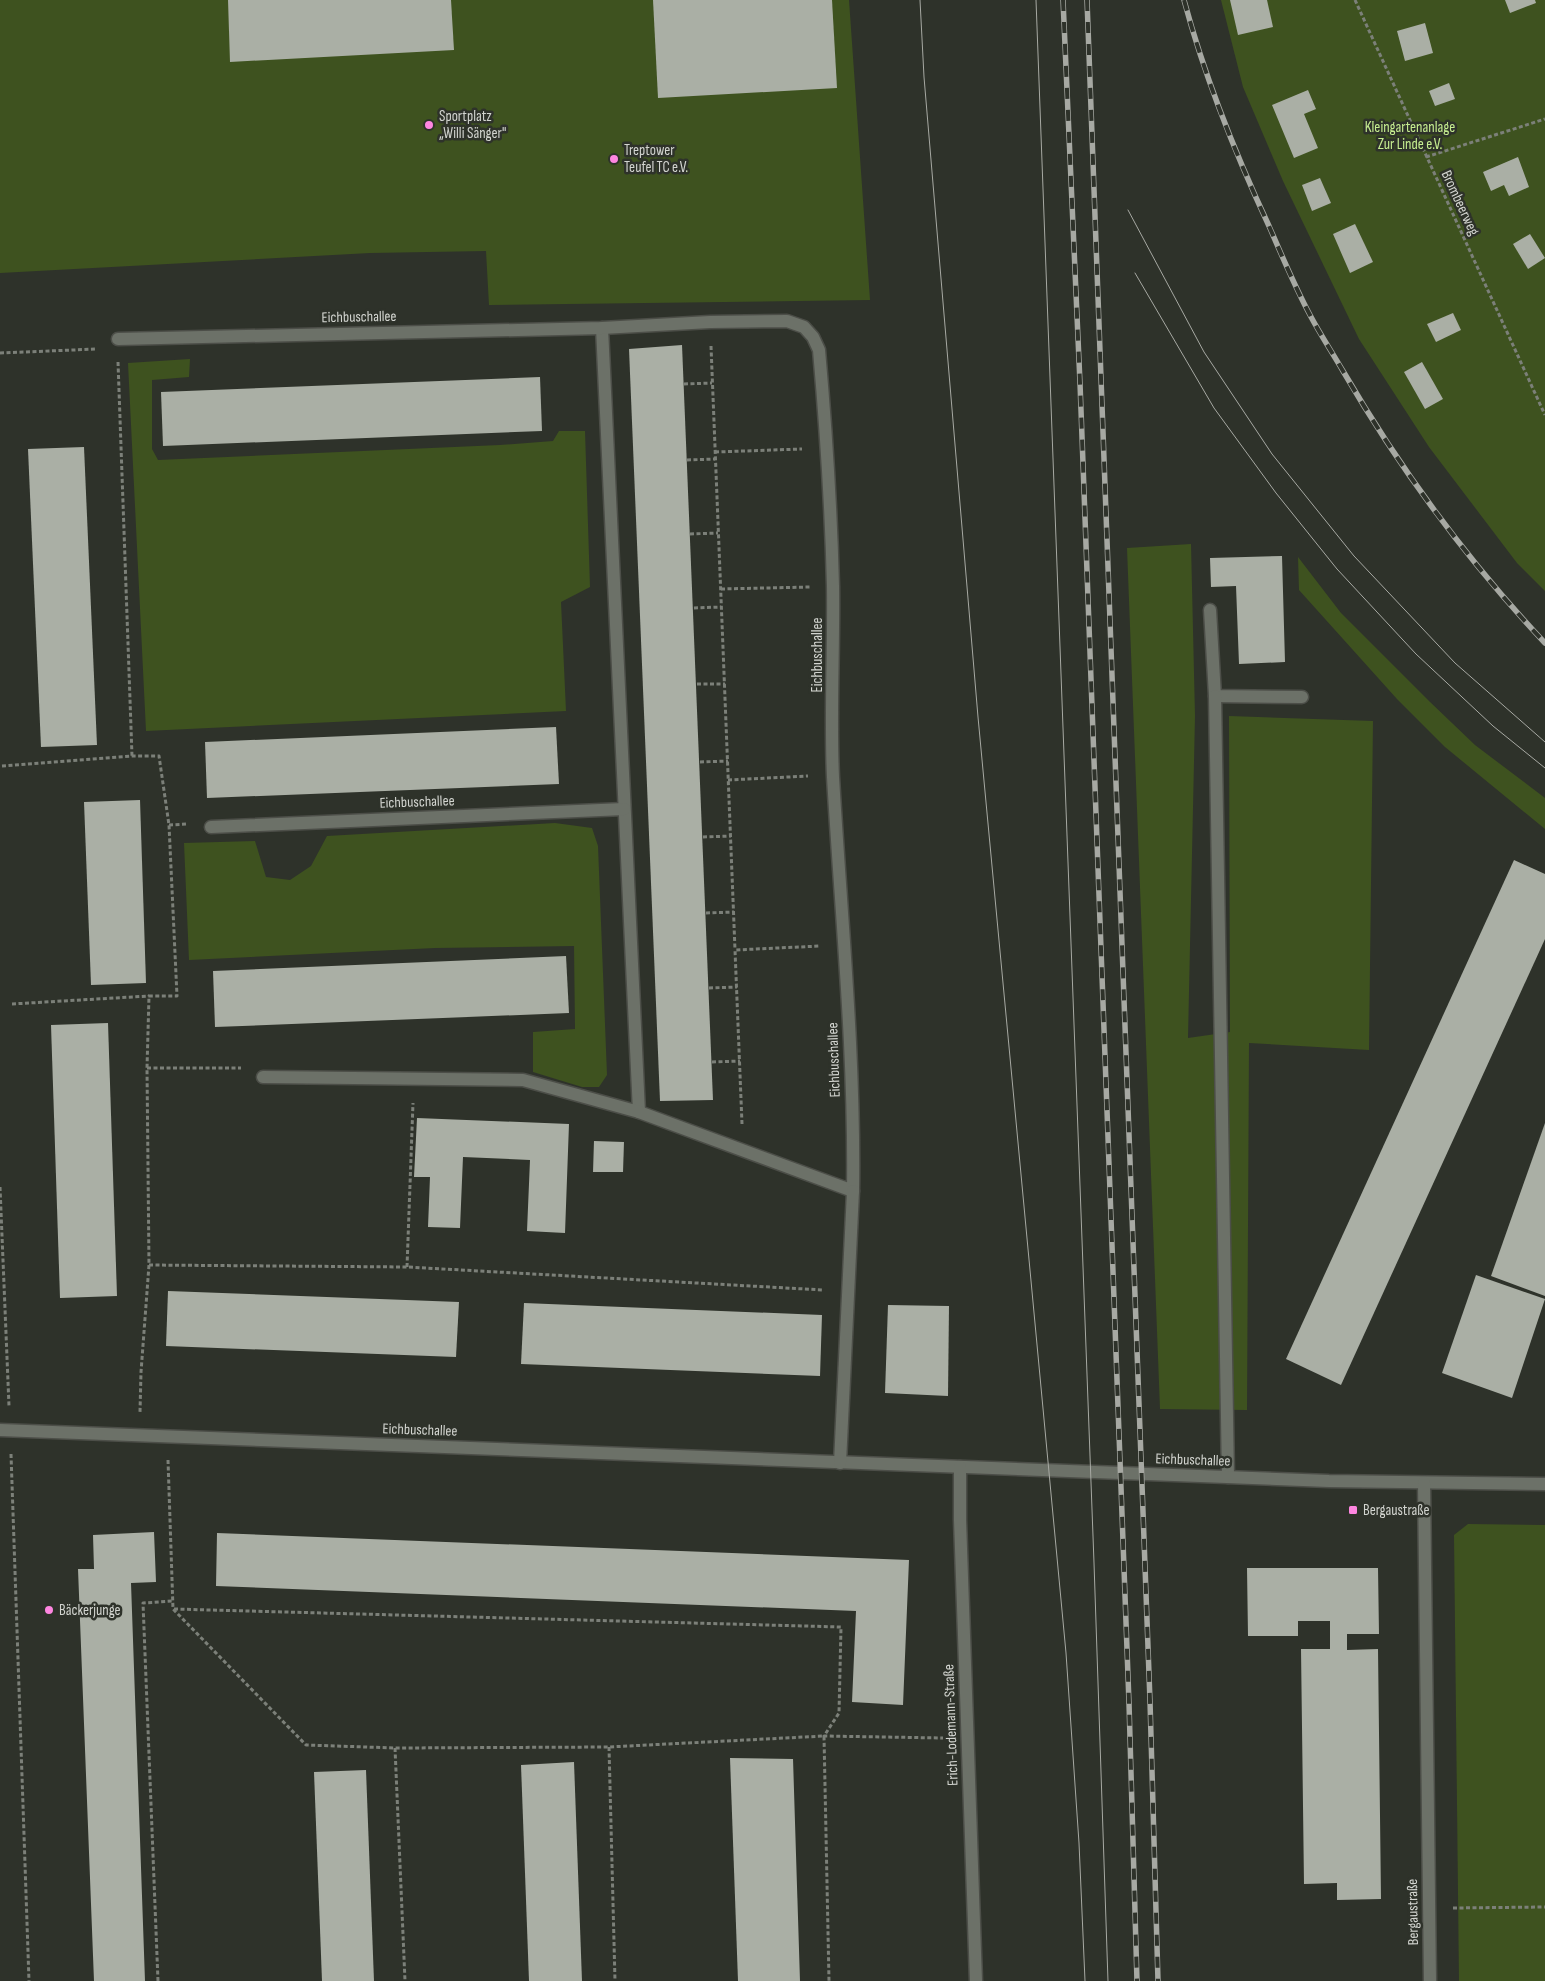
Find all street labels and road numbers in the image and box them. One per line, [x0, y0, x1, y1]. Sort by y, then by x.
street label: Brombeerweg [1437, 167, 1483, 239]
street label: Eichbuschallee [321, 307, 397, 327]
street label: Eichbuschallee [808, 617, 827, 693]
street label: Eichbuschallee [379, 791, 455, 813]
street label: Eichbuschallee [823, 1022, 845, 1098]
street label: Eichbuschallee [382, 1419, 458, 1441]
street label: Eichbuschallee [1155, 1449, 1231, 1471]
street label: Erich-Lodemann-Straße [939, 1664, 963, 1786]
street label: Bergaustraße [1403, 1879, 1423, 1945]

